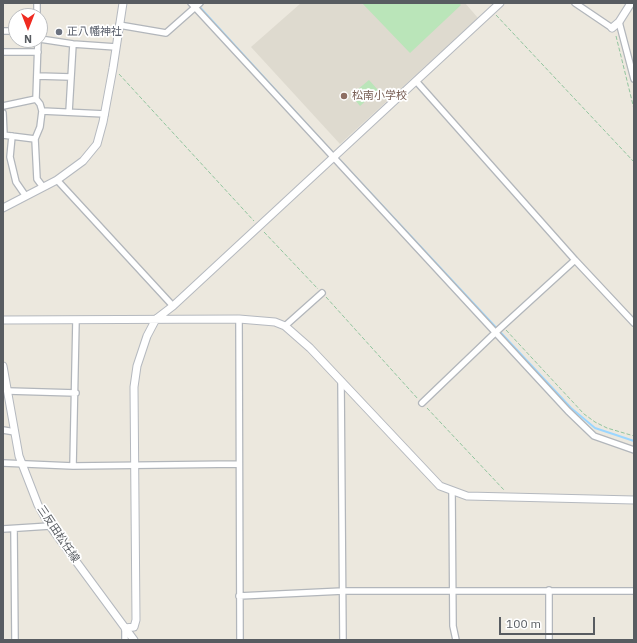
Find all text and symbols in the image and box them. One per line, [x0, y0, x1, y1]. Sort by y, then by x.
north arrow [8, 8, 48, 48]
place label: 正八幡神社 [67, 25, 122, 39]
marker: 正八幡神社 [54, 27, 64, 37]
text: N [24, 32, 32, 46]
place label: 松南小学校 [352, 89, 407, 103]
marker: 松南小学校 [339, 91, 349, 101]
street label: 三反田松任線 [34, 503, 82, 565]
scale bar [501, 609, 597, 635]
text: 100 m [506, 616, 541, 631]

